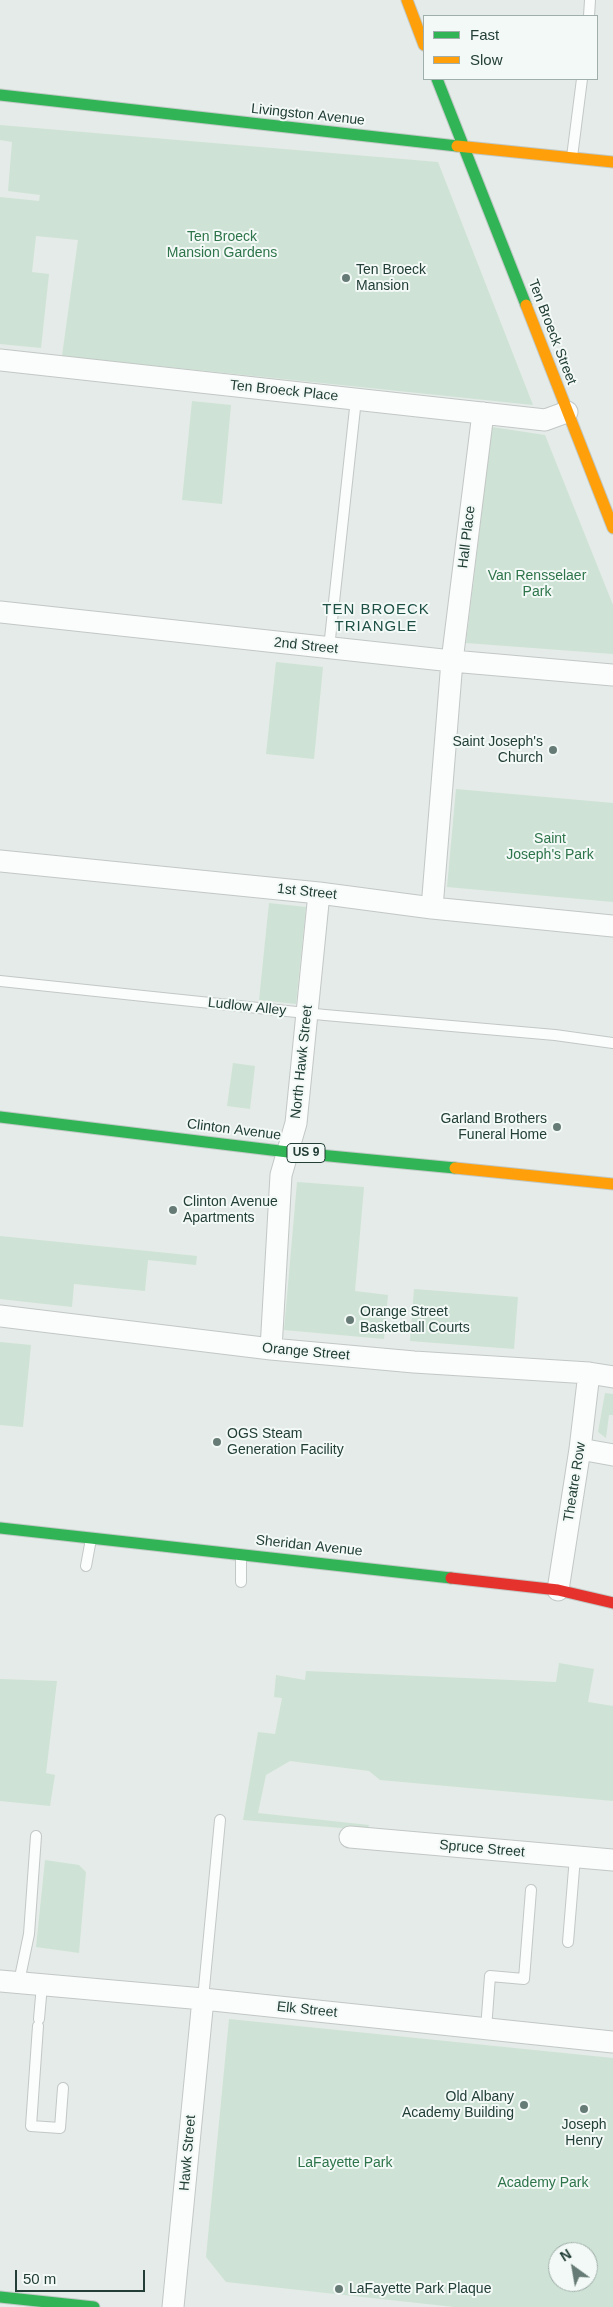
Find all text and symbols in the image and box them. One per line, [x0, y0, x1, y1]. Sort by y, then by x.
legend [423, 15, 598, 80]
text: Fast [470, 26, 499, 43]
text: Slow [470, 51, 503, 68]
street label: Livingston Avenue [250, 101, 366, 129]
park label: Ten Broeck Mansion Gardens [167, 229, 277, 262]
place label: Ten Broeck Mansion [356, 262, 426, 294]
marker: Ten Broeck Mansion [340, 272, 352, 284]
street label: Ten Broeck Street [524, 277, 580, 387]
street label: Ten Broeck Place [229, 377, 339, 405]
street label: Hall Place [455, 505, 479, 569]
park label: Van Rensselaer Park [488, 568, 586, 600]
district label: TEN BROECK TRIANGLE [321, 601, 431, 636]
street label: 2nd Street [273, 634, 339, 658]
place label: Saint Joseph's Church [452, 734, 543, 766]
marker: Saint Joseph's Church [547, 744, 559, 756]
park label: Saint Joseph's Park [506, 831, 594, 864]
street label: 1st Street [276, 881, 338, 903]
street label: Ludlow Alley [207, 995, 287, 1019]
street label: North Hawk Street [288, 1004, 316, 1120]
place label: Garland Brothers Funeral Home [440, 1111, 547, 1144]
street label: Clinton Avenue [186, 1116, 282, 1144]
marker: Garland Brothers Funeral Home [551, 1121, 563, 1133]
road number: US 9 [287, 1144, 325, 1162]
place label: Clinton Avenue Apartments [183, 1194, 278, 1226]
marker: Clinton Avenue Apartments [167, 1204, 179, 1216]
place label: Orange Street Basketball Courts [360, 1304, 470, 1336]
marker: Orange Street Basketball Courts [344, 1314, 356, 1326]
street label: Orange Street [261, 1340, 351, 1364]
place label: OGS Steam Generation Facility [227, 1426, 344, 1458]
marker: OGS Steam Generation Facility [211, 1436, 223, 1448]
street label: Theatre Row [560, 1441, 590, 1523]
street label: Sheridan Avenue [255, 1532, 363, 1560]
street label: Spruce Street [439, 1837, 525, 1861]
street label: Elk Street [276, 1998, 338, 2022]
place label: Old Albany Academy Building [402, 2089, 514, 2122]
marker: Old Albany Academy Building [518, 2099, 530, 2111]
marker: Joseph Henry [578, 2103, 590, 2115]
street label: Hawk Street [176, 2114, 200, 2192]
place label: Joseph Henry [561, 2117, 607, 2150]
park label: LaFayette Park [298, 2155, 392, 2171]
park label: Academy Park [497, 2175, 589, 2191]
north arrow [548, 2242, 598, 2292]
text: N [557, 2246, 574, 2265]
scale bar [18, 2260, 148, 2292]
text: 50 m [23, 2270, 56, 2287]
place label: LaFayette Park Plaque [349, 2281, 491, 2297]
marker: LaFayette Park Plaque [333, 2283, 345, 2295]

